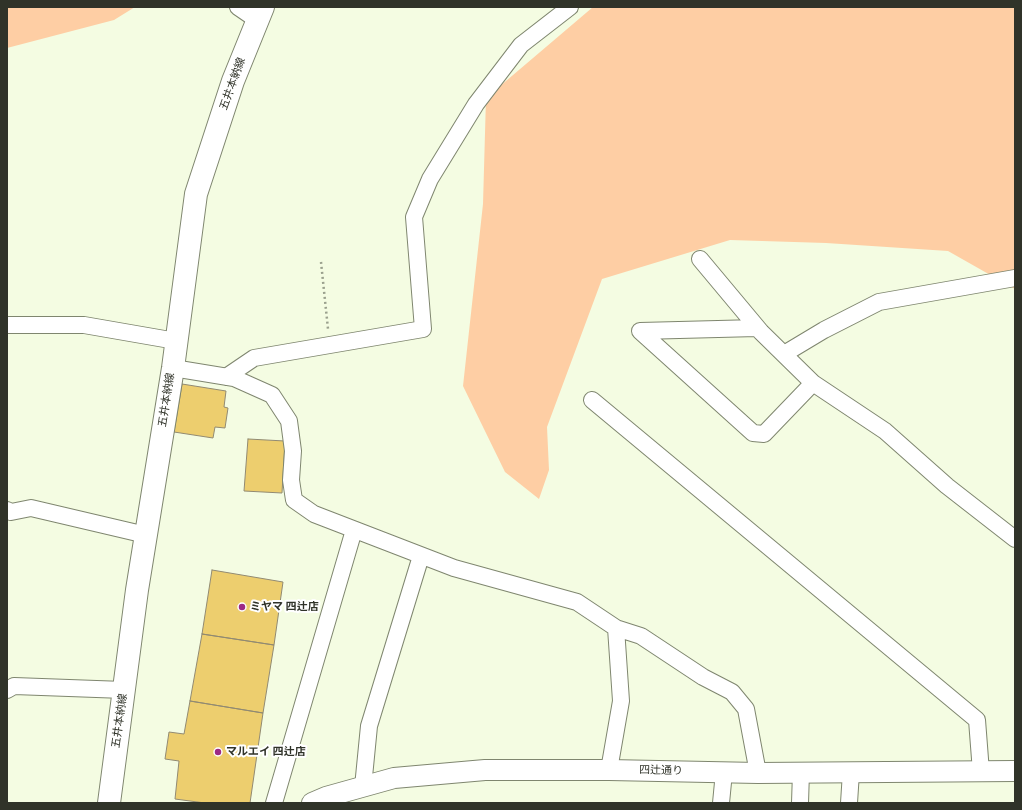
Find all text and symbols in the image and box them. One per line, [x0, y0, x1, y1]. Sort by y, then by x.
street label: 五井本納線 [217, 56, 249, 112]
street label: 五井本納線 [156, 372, 178, 428]
place label: ミヤマ 四辻店 [250, 600, 319, 614]
marker: ミヤマ 四辻店 [237, 602, 247, 612]
street label: 五井本納線 [110, 693, 130, 749]
place label: マルエイ 四辻店 [226, 745, 306, 759]
marker: マルエイ 四辻店 [213, 747, 223, 757]
street label: 四辻通り [639, 764, 683, 778]

